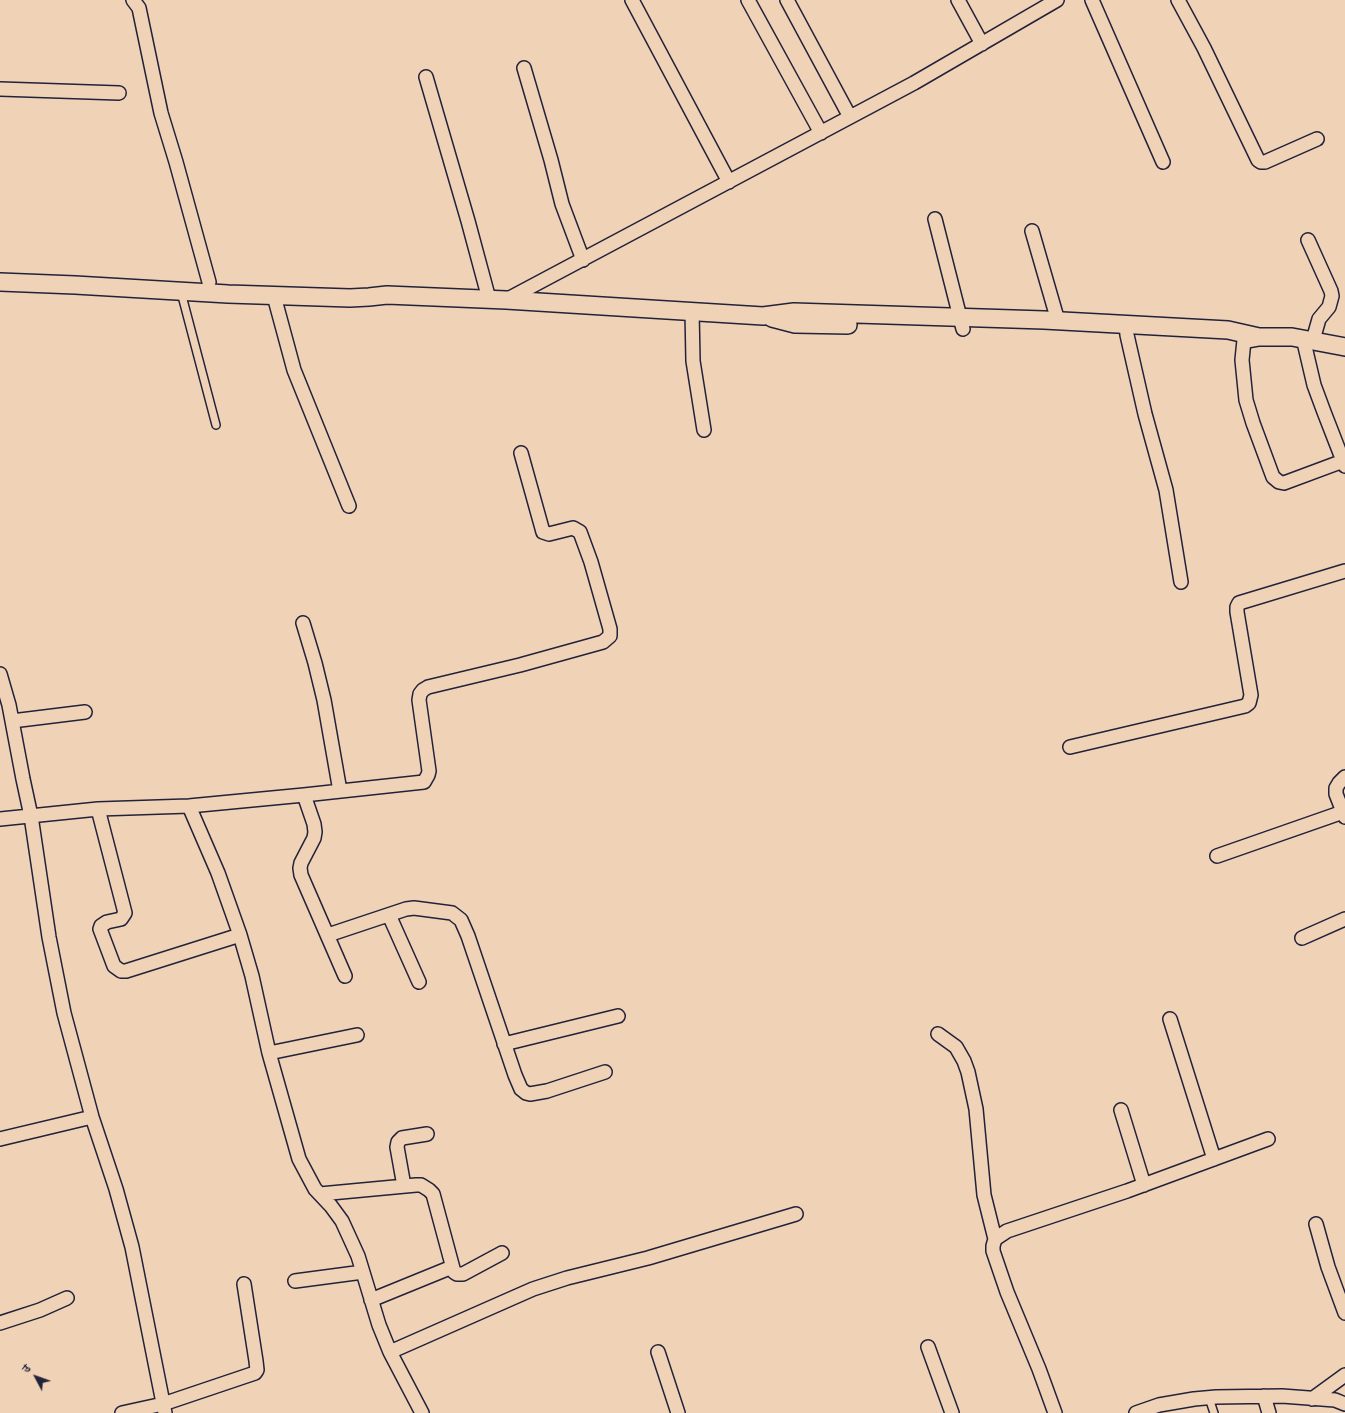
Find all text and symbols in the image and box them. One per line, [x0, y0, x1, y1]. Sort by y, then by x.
north arrow [16, 1357, 56, 1397]
text: उ [19, 1362, 35, 1377]

